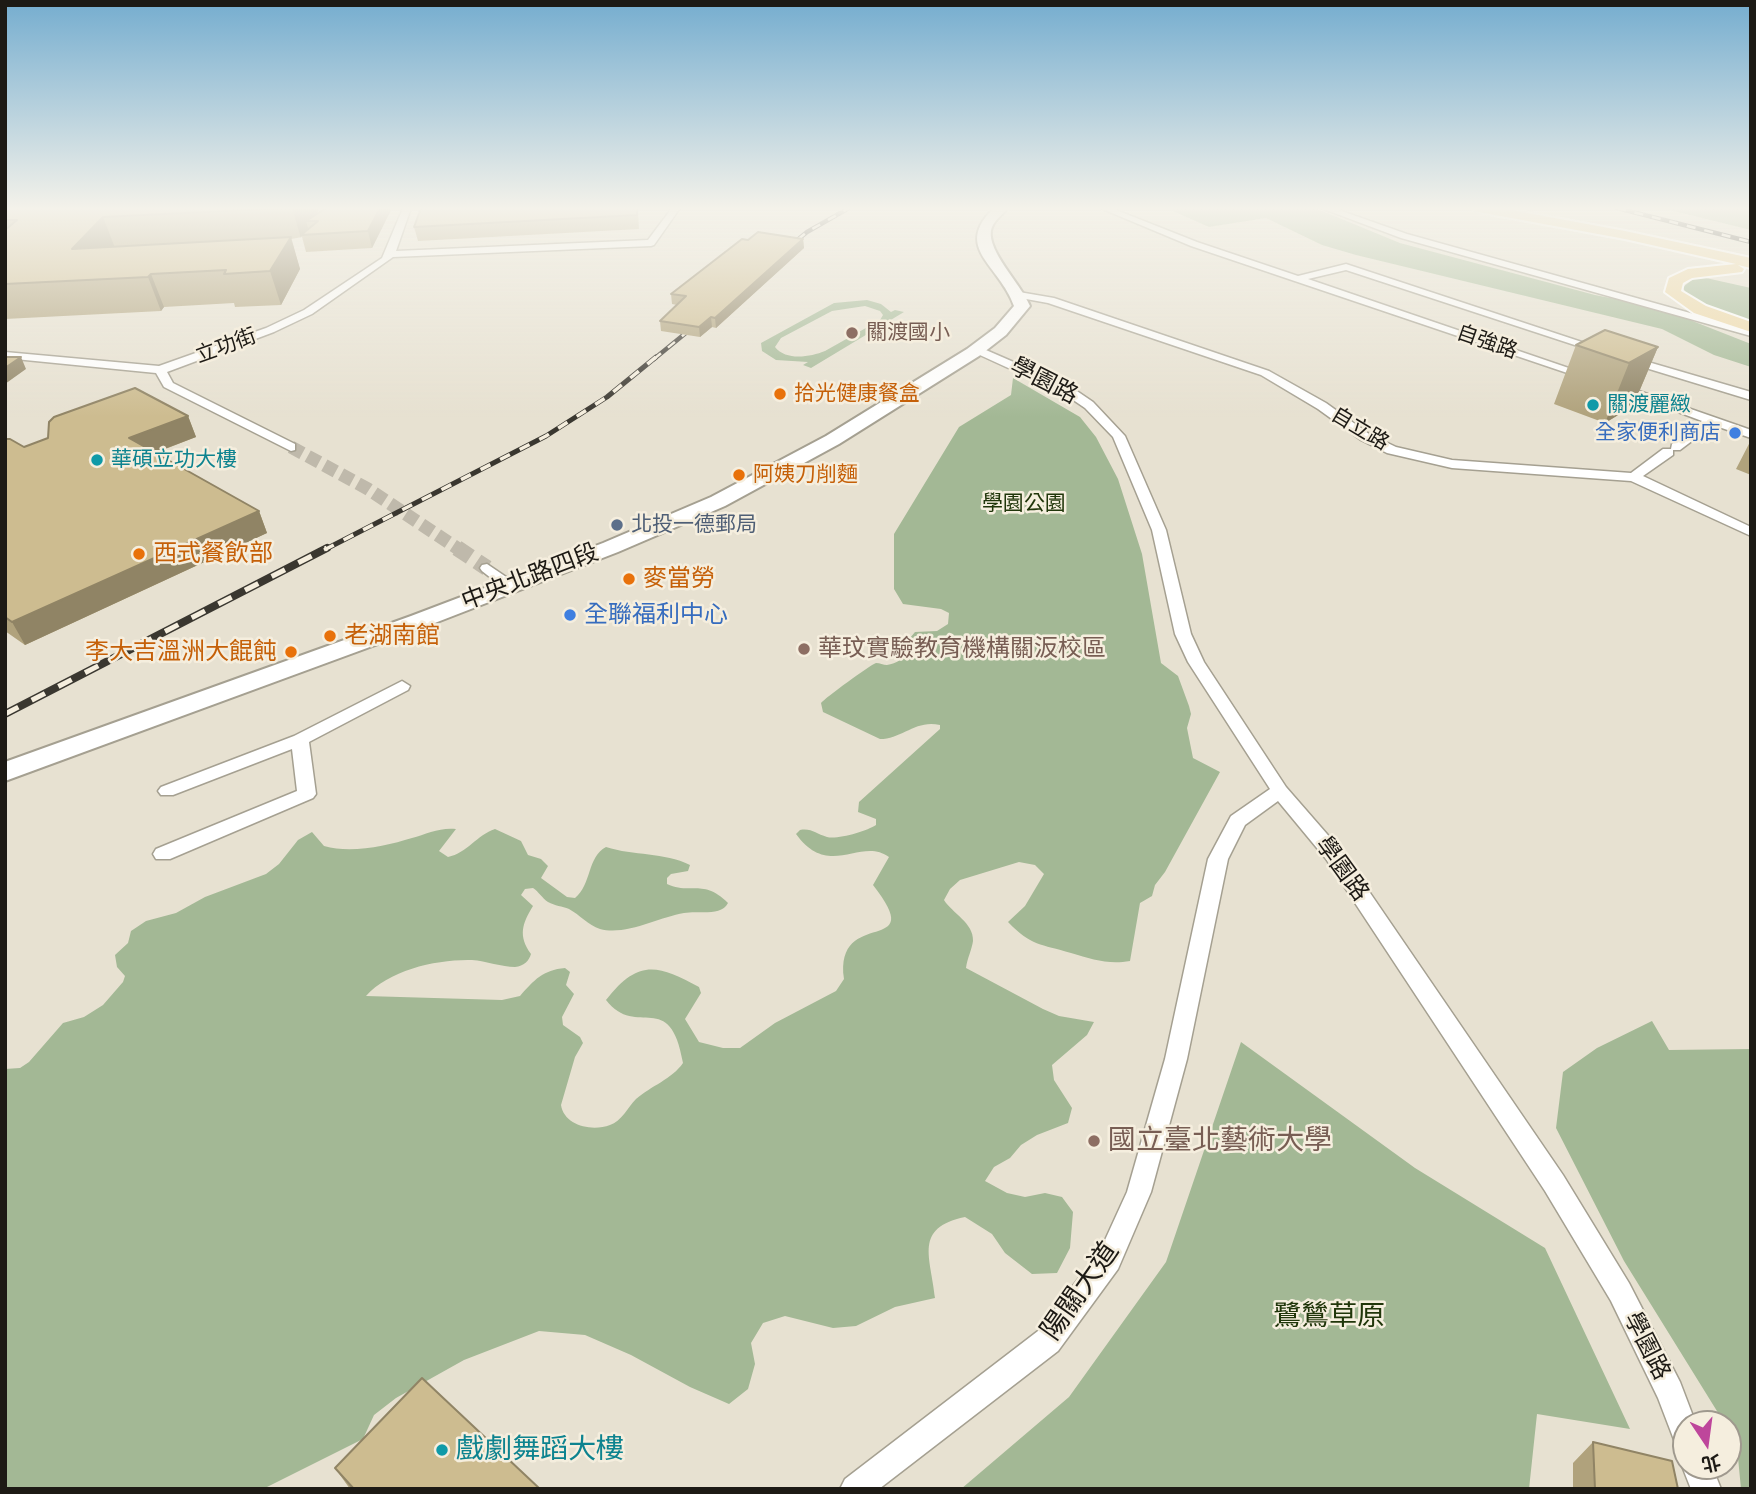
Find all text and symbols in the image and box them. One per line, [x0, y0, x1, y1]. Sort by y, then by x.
place label: 關渡國小 [866, 320, 950, 346]
street label: 自強路 [1453, 320, 1521, 364]
street label: 立功街 [192, 323, 260, 369]
marker: 關渡國小 [844, 325, 860, 341]
street label: 學園路 [1005, 352, 1083, 410]
place label: 拾光健康餐盒 [794, 381, 920, 407]
marker: 拾光健康餐盒 [772, 386, 788, 402]
place label: 關渡麗緻 [1607, 392, 1691, 418]
marker: 關渡麗緻 [1585, 397, 1601, 413]
street label: 自立路 [1327, 402, 1393, 456]
place label: 全家便利商店 [1595, 420, 1721, 446]
marker: 全家便利商店 [1727, 425, 1743, 441]
place label: 華碩立功大樓 [111, 447, 237, 473]
marker: 華碩立功大樓 [89, 452, 105, 468]
place label: 阿姨刀削麵 [753, 462, 858, 488]
marker: 阿姨刀削麵 [731, 467, 747, 483]
park label: 學園公園 [982, 491, 1066, 517]
place label: 北投一德郵局 [631, 512, 757, 538]
marker: 北投一德郵局 [609, 517, 625, 533]
street label: 中央北路四段 [458, 538, 602, 616]
place label: 西式餐飲部 [153, 540, 273, 568]
marker: 西式餐飲部 [131, 546, 147, 562]
place label: 麥當勞 [643, 565, 715, 593]
marker: 麥當勞 [621, 571, 637, 587]
place label: 全聯福利中心 [584, 601, 728, 629]
marker: 全聯福利中心 [562, 607, 578, 623]
place label: 老湖南館 [344, 622, 440, 650]
marker: 老湖南館 [322, 628, 338, 644]
place label: 華玟實驗教育機構關汳校區 [818, 635, 1106, 663]
place label: 李大吉溫洲大餛飩 [85, 638, 277, 666]
marker: 華玟實驗教育機構關汳校區 [796, 641, 812, 657]
marker: 李大吉溫洲大餛飩 [283, 644, 299, 660]
street label: 學園路 [1309, 831, 1375, 907]
place label: 國立臺北藝術大學 [1108, 1124, 1332, 1158]
marker: 國立臺北藝術大學 [1086, 1133, 1102, 1149]
street label: 陽關大道 [1034, 1235, 1126, 1347]
park label: 鷺鷥草原 [1273, 1300, 1385, 1334]
street label: 學園路 [1618, 1307, 1676, 1385]
north arrow [1672, 1410, 1742, 1480]
place label: 戲劇舞蹈大樓 [456, 1433, 624, 1467]
marker: 戲劇舞蹈大樓 [434, 1442, 450, 1458]
text: 北 [1699, 1450, 1723, 1477]

